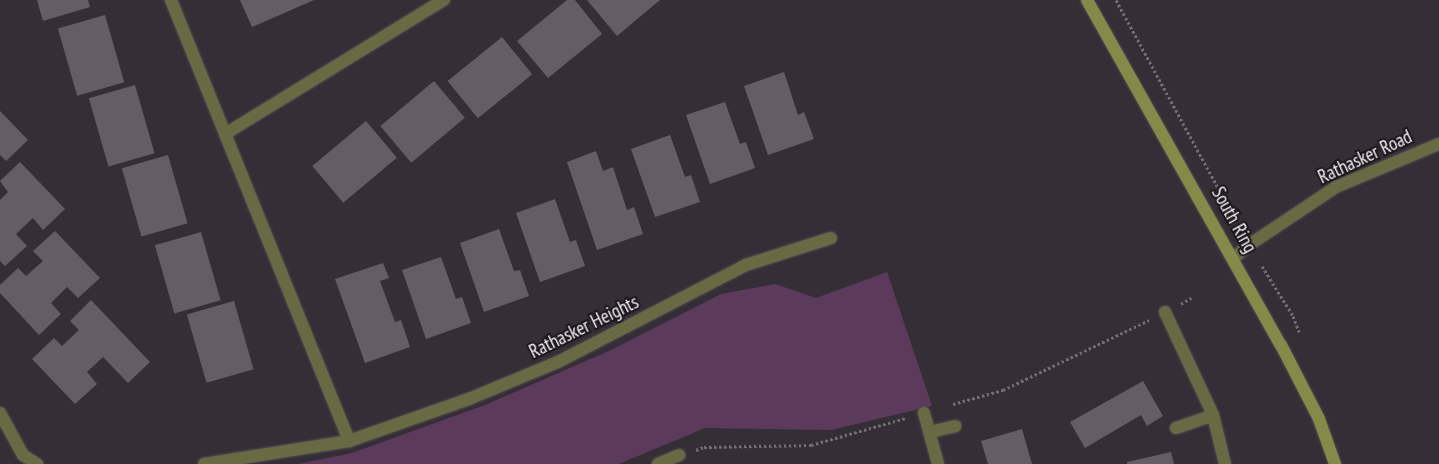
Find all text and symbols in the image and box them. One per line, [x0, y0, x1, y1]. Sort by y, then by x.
street label: Rathasker Road [1314, 125, 1416, 189]
street label: South Ring [1207, 183, 1261, 257]
street label: Rathasker Heights [526, 291, 642, 363]

